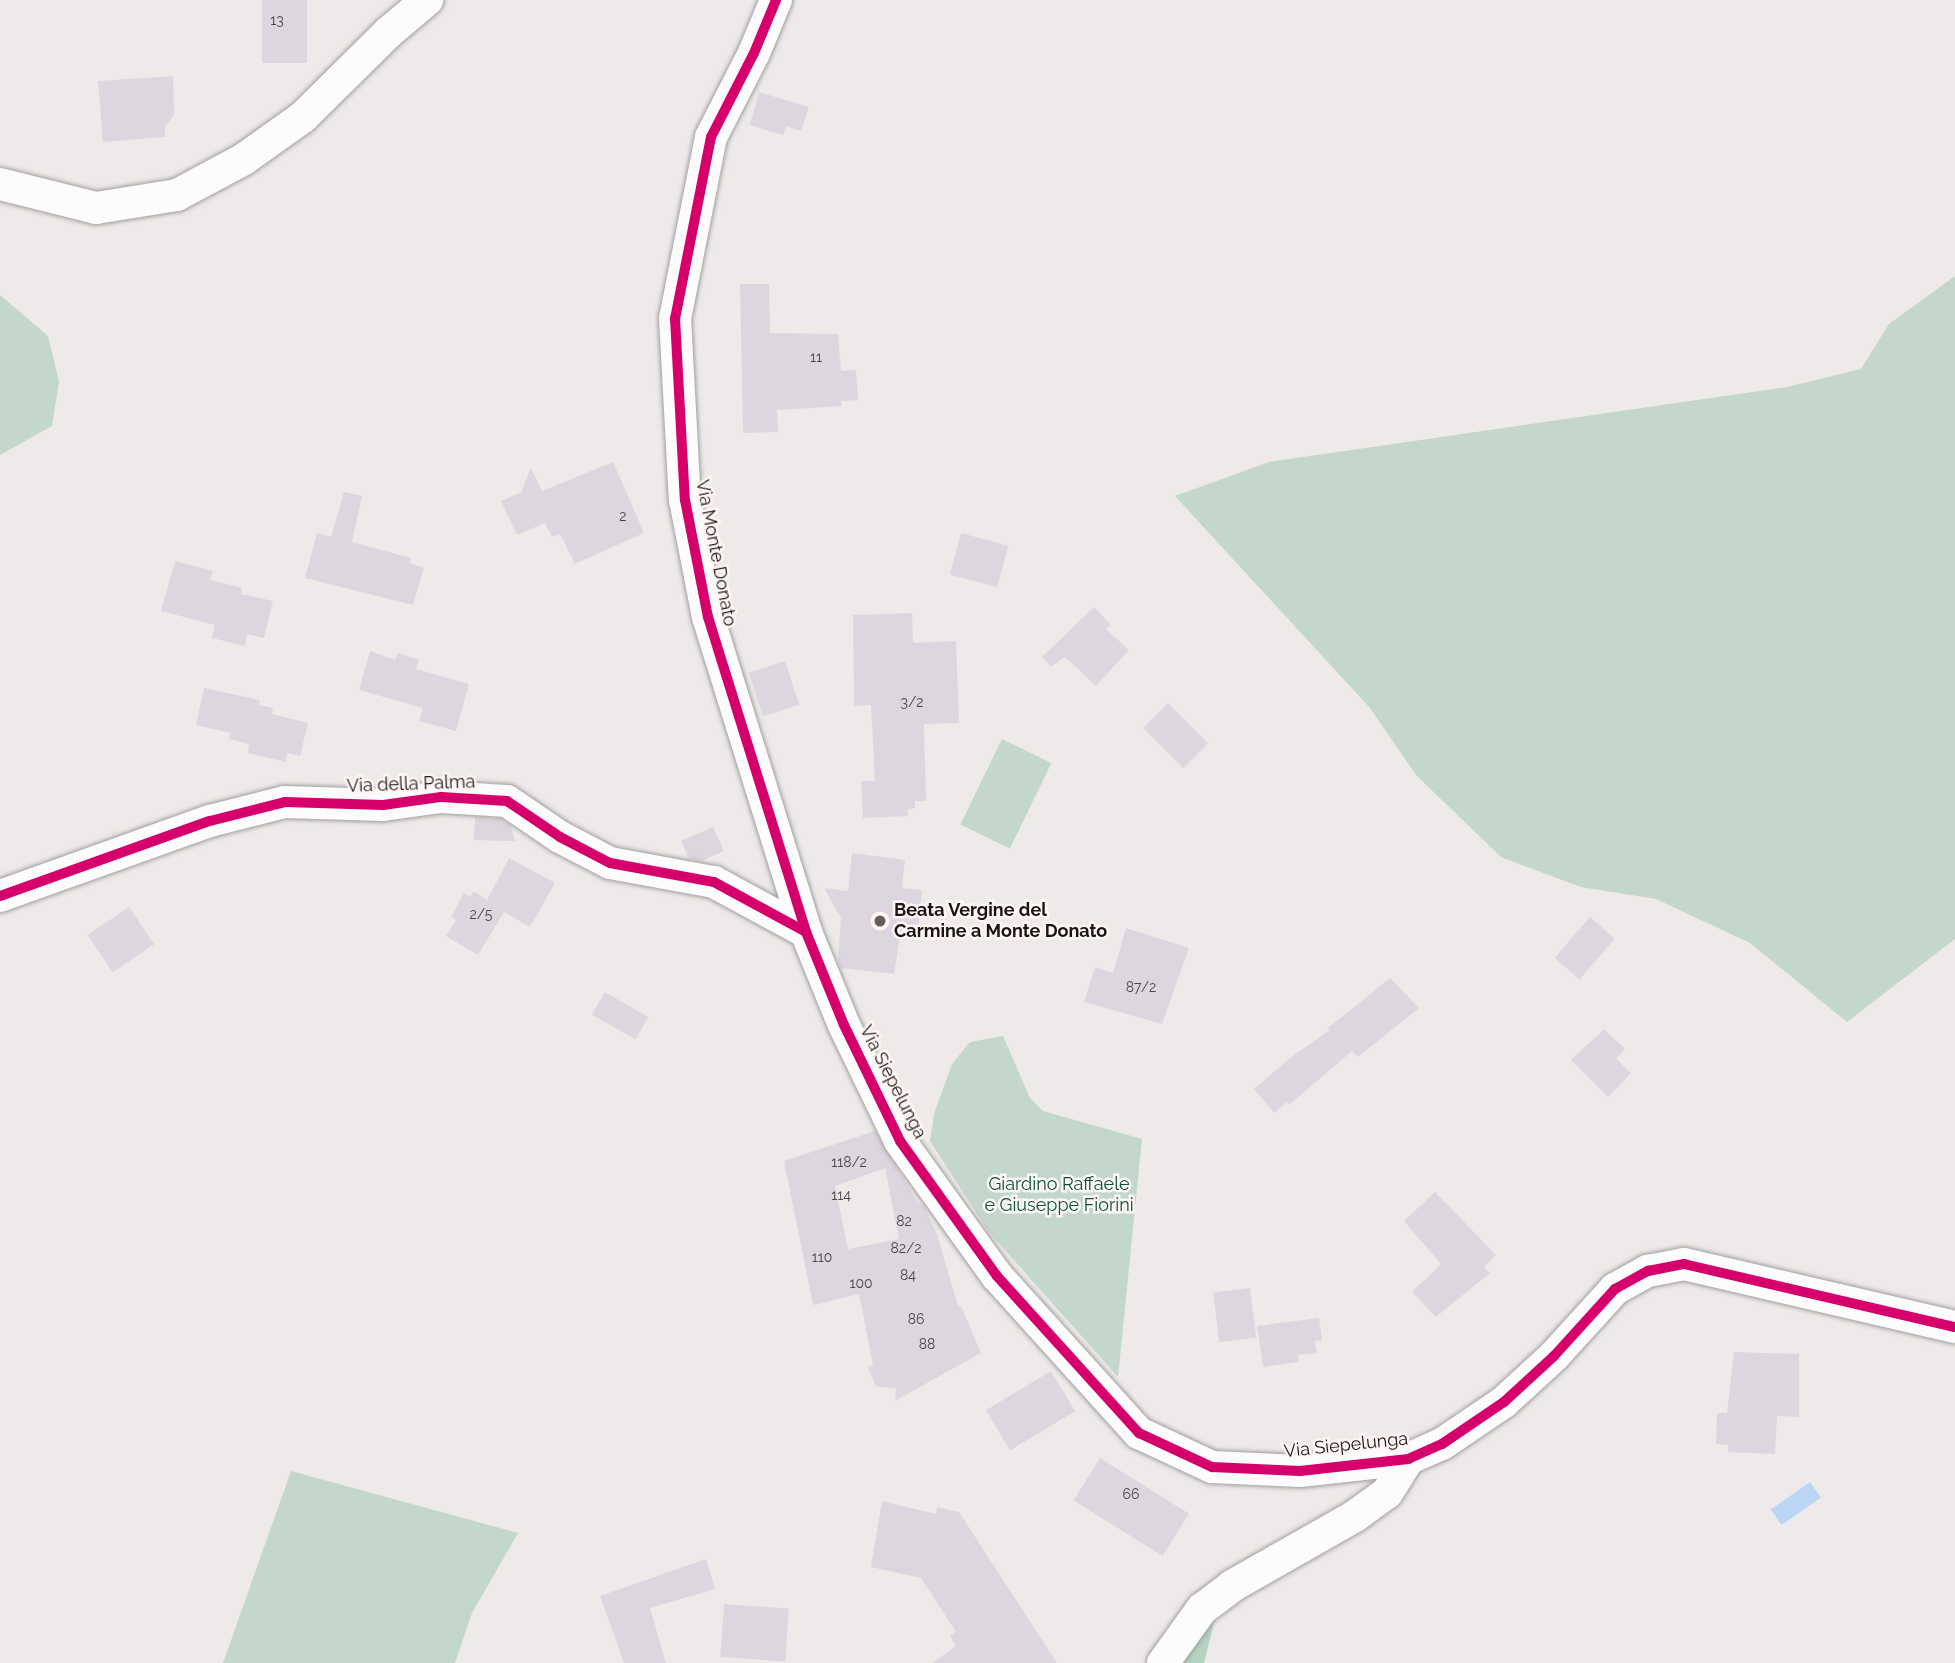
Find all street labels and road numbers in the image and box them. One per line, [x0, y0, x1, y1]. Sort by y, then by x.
street label: Via Monte Donato [691, 478, 741, 628]
street label: Via della Palma [346, 771, 476, 797]
street label: Via Siepelunga [855, 1022, 931, 1142]
street label: Via Siepelunga [1283, 1428, 1409, 1462]

